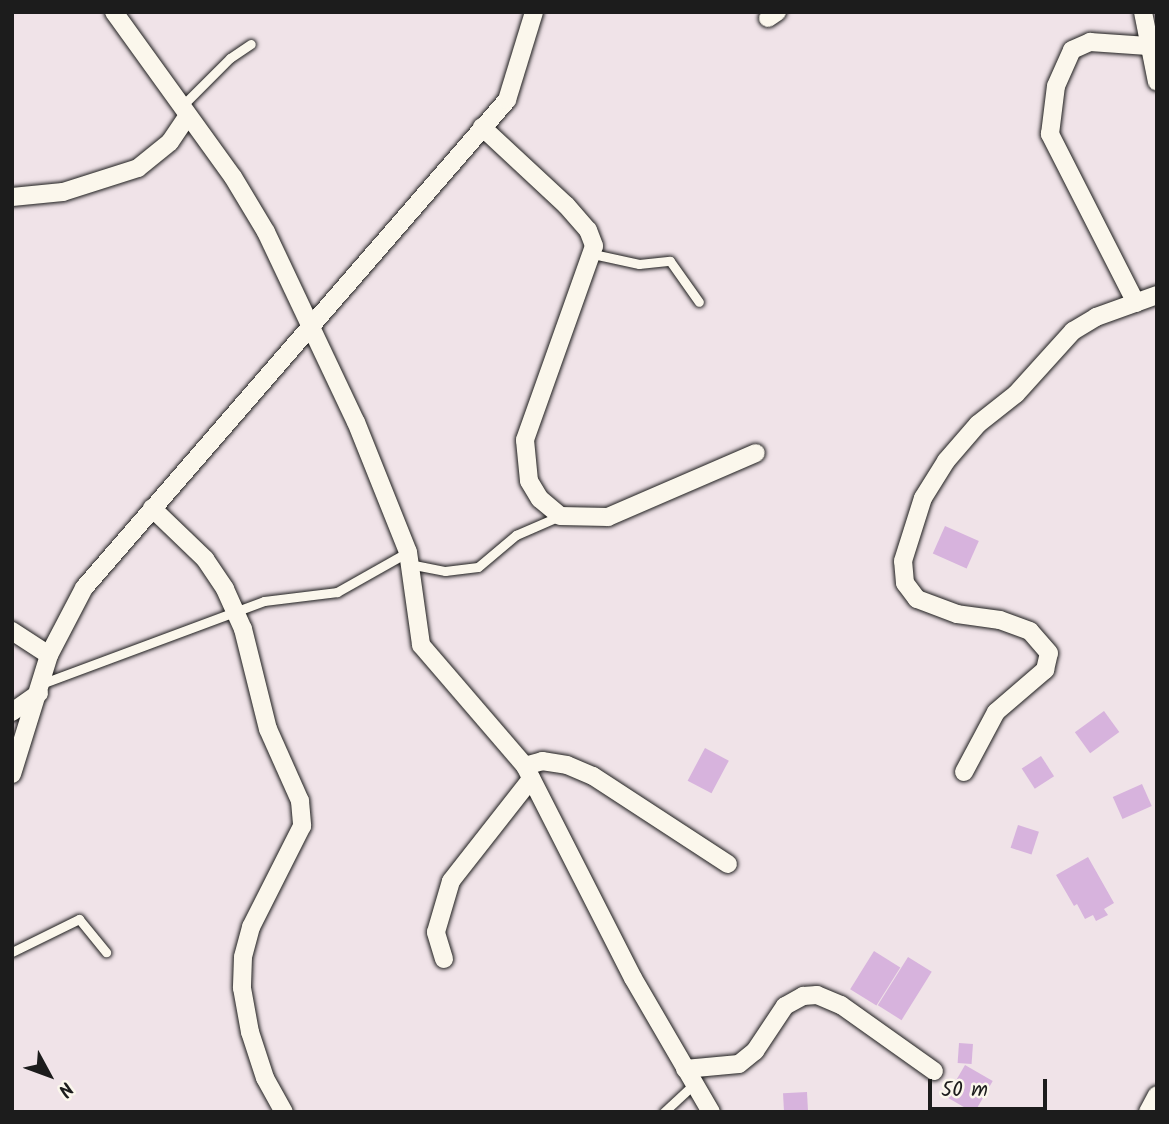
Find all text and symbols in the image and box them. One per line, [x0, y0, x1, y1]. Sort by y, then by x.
north arrow [14, 1040, 84, 1110]
scale bar [931, 1064, 1050, 1108]
text: N [50, 1074, 80, 1103]
text: 50 m [941, 1074, 988, 1107]

